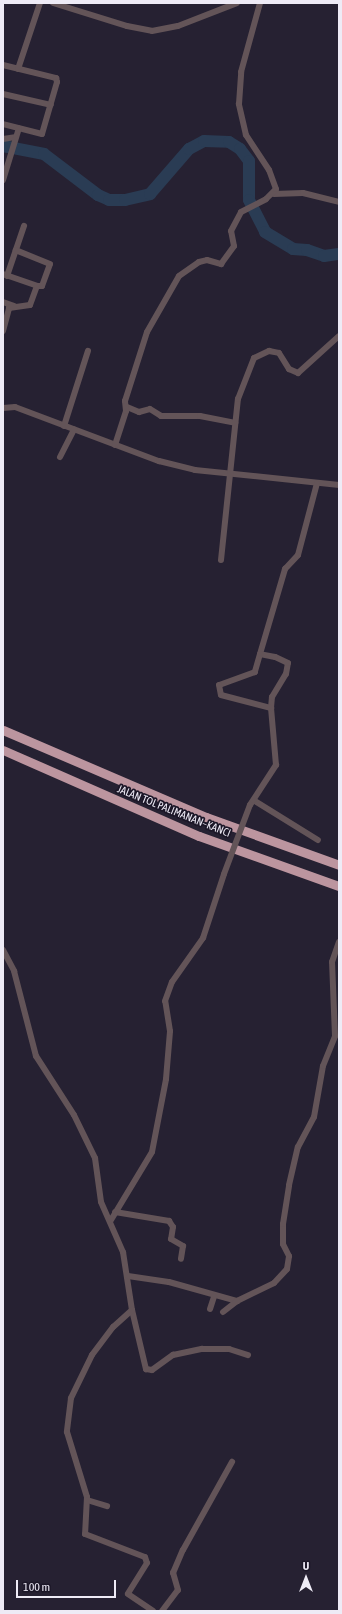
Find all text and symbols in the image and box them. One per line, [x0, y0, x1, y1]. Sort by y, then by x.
street label: JALAN TOL PALIMANAN–KANCI [115, 782, 233, 840]
north arrow [286, 1558, 326, 1598]
text: U [303, 1560, 309, 1572]
scale bar [18, 1572, 118, 1598]
text: 100 m [23, 1580, 50, 1594]

